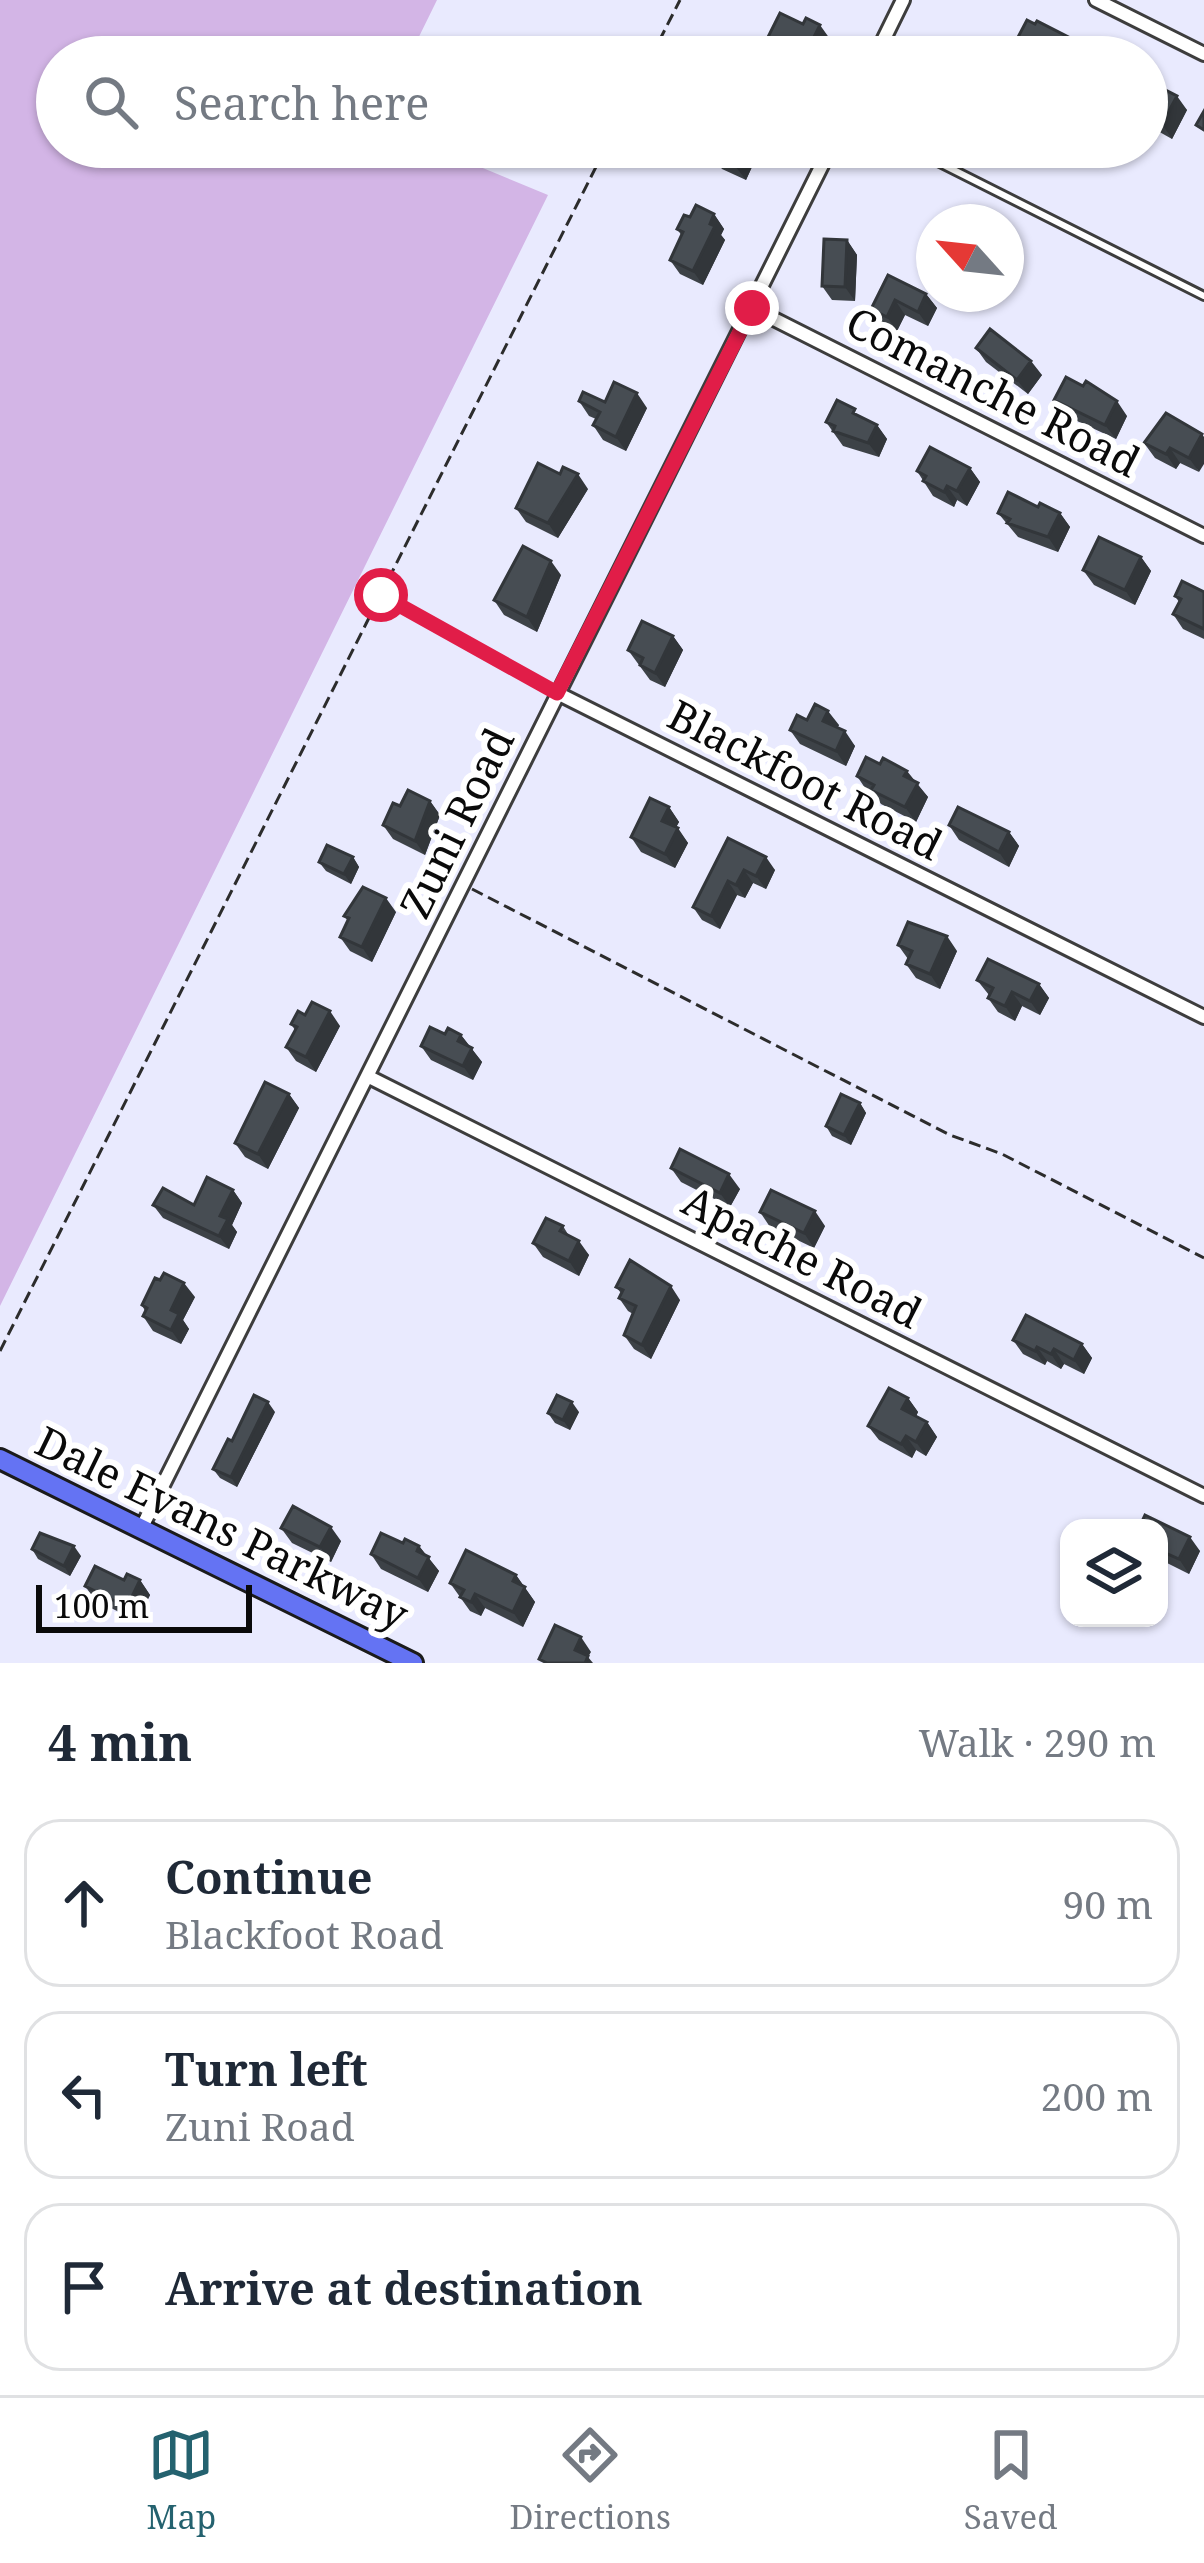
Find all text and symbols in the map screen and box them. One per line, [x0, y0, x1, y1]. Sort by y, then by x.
search box [36, 36, 1168, 168]
icon: search [78, 69, 144, 135]
text: Search here [174, 72, 429, 133]
north arrow [916, 204, 1024, 312]
route end [725, 281, 779, 335]
street label: Comanche Road [837, 292, 1150, 489]
route start [354, 568, 408, 622]
street label: Blackfoot Road [659, 685, 953, 872]
street label: Zuni Road [385, 718, 526, 927]
street label: Apache Road [673, 1171, 932, 1340]
street label: Dale Evans Parkway [27, 1412, 419, 1642]
map controls [1060, 1519, 1168, 1627]
button: layers [1060, 1519, 1168, 1627]
scale bar [36, 1579, 252, 1632]
text: 100 m [54, 1583, 149, 1628]
text: 4 min [48, 1706, 192, 1776]
text: Walk · 290 m [919, 1715, 1156, 1768]
text: Continue [165, 1846, 373, 1907]
icon: ahead [51, 1870, 117, 1936]
text: 90 m [1062, 1877, 1153, 1930]
text: Blackfoot Road [165, 1907, 444, 1960]
text: Turn left [165, 2038, 368, 2099]
icon: left [51, 2062, 117, 2128]
text: 200 m [1041, 2069, 1153, 2122]
text: Zuni Road [165, 2099, 355, 2152]
icon: arrive [51, 2254, 117, 2320]
text: Arrive at destination [165, 2257, 643, 2318]
tab: Map [147, 2422, 216, 2539]
tab: Directions [509, 2422, 671, 2539]
tab: Saved [964, 2422, 1057, 2539]

